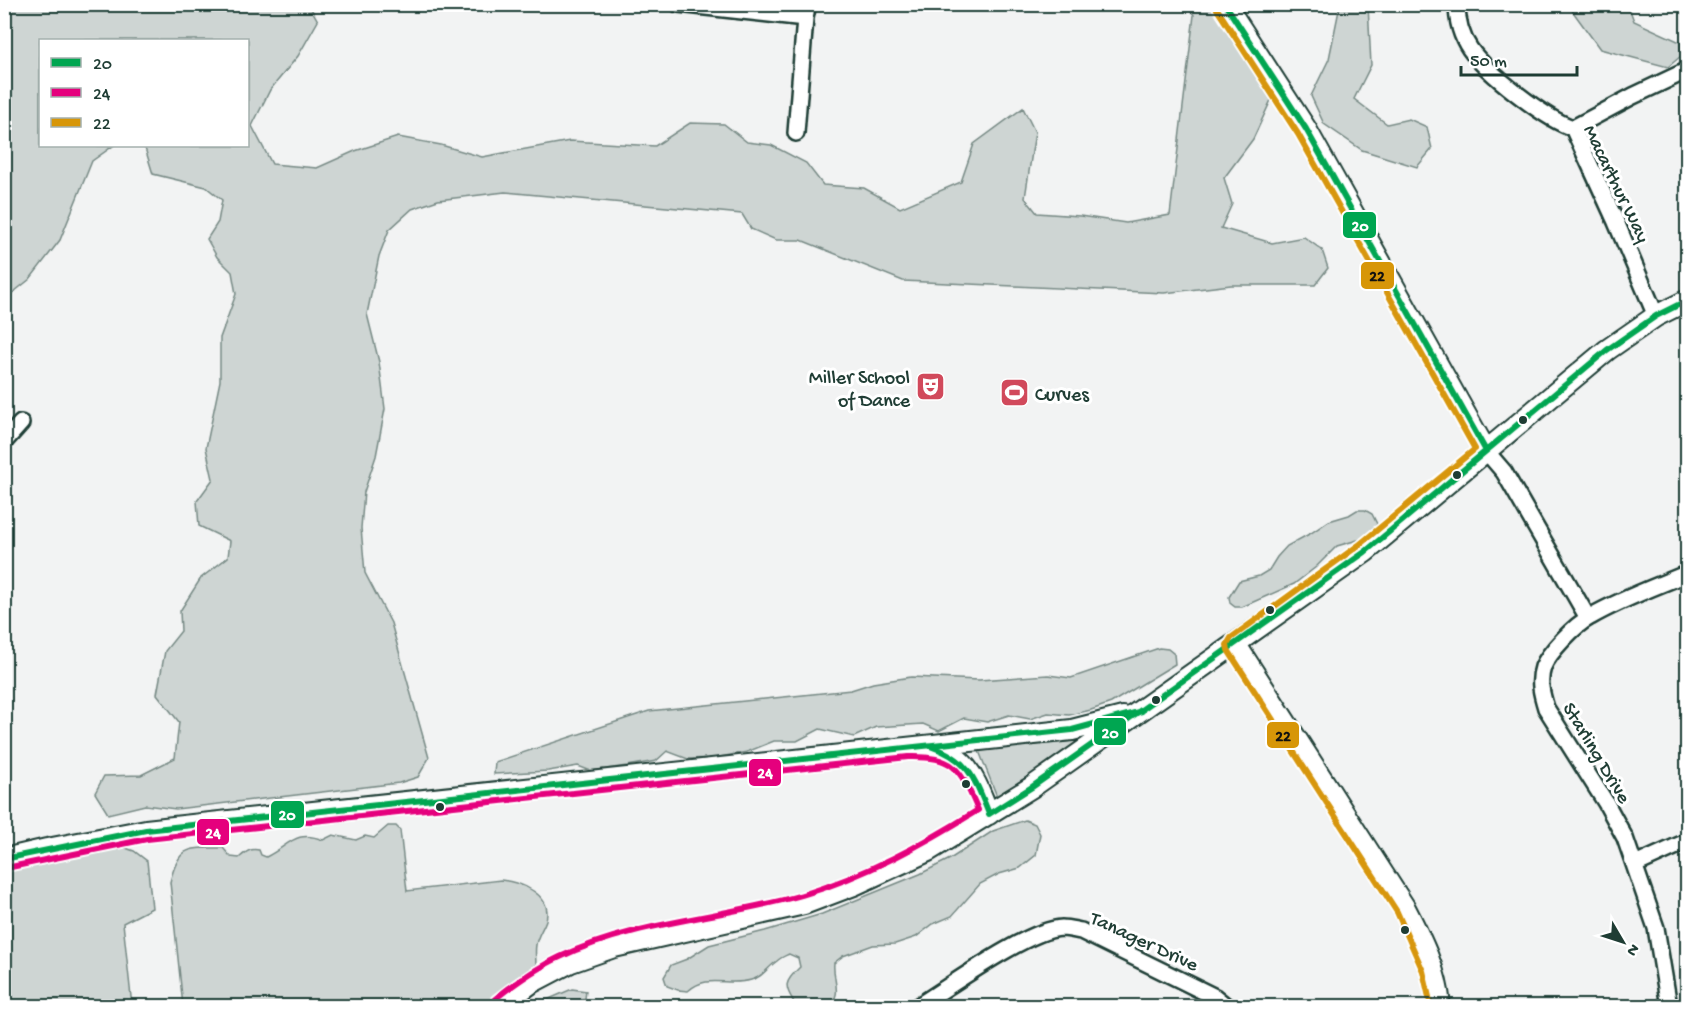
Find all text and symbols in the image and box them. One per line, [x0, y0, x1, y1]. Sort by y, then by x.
legend [39, 39, 249, 147]
scale bar [1461, 39, 1576, 77]
text: 50 m [1470, 52, 1507, 73]
text: 20 [93, 55, 112, 76]
text: 24 [93, 85, 111, 106]
text: 22 [93, 115, 111, 136]
street label: Macarthur Way [1576, 122, 1653, 247]
line badge: 20 [1342, 211, 1377, 239]
text: 20 [1352, 219, 1368, 238]
line badge: 22 [1360, 261, 1395, 290]
text: 22 [1369, 269, 1385, 288]
place label: Miller School of Dance [809, 368, 911, 414]
theatre icon: Miller School of Dance [915, 371, 947, 403]
sports icon: Curves [998, 377, 1030, 409]
place label: Curves [1035, 385, 1089, 408]
unlabelled marker [1517, 414, 1529, 426]
unlabelled marker [1451, 469, 1463, 481]
unlabelled marker [1264, 604, 1276, 616]
unlabelled marker [1150, 694, 1162, 706]
street label: Starling Drive [1556, 699, 1634, 809]
line badge: 20 [1093, 717, 1127, 746]
line badge: 22 [1266, 721, 1300, 749]
text: 20 [1102, 726, 1118, 745]
text: 22 [1275, 729, 1291, 748]
line badge: 24 [748, 758, 782, 787]
text: 24 [757, 766, 773, 785]
unlabelled marker [960, 778, 972, 790]
line badge: 20 [270, 800, 305, 829]
unlabelled marker [434, 801, 446, 813]
text: 20 [279, 808, 295, 827]
line badge: 24 [196, 818, 230, 846]
text: 24 [205, 826, 221, 845]
street label: Tanager Drive [1085, 908, 1202, 979]
north arrow [1593, 912, 1653, 972]
unlabelled marker [1399, 924, 1411, 936]
text: N [1621, 939, 1643, 960]

